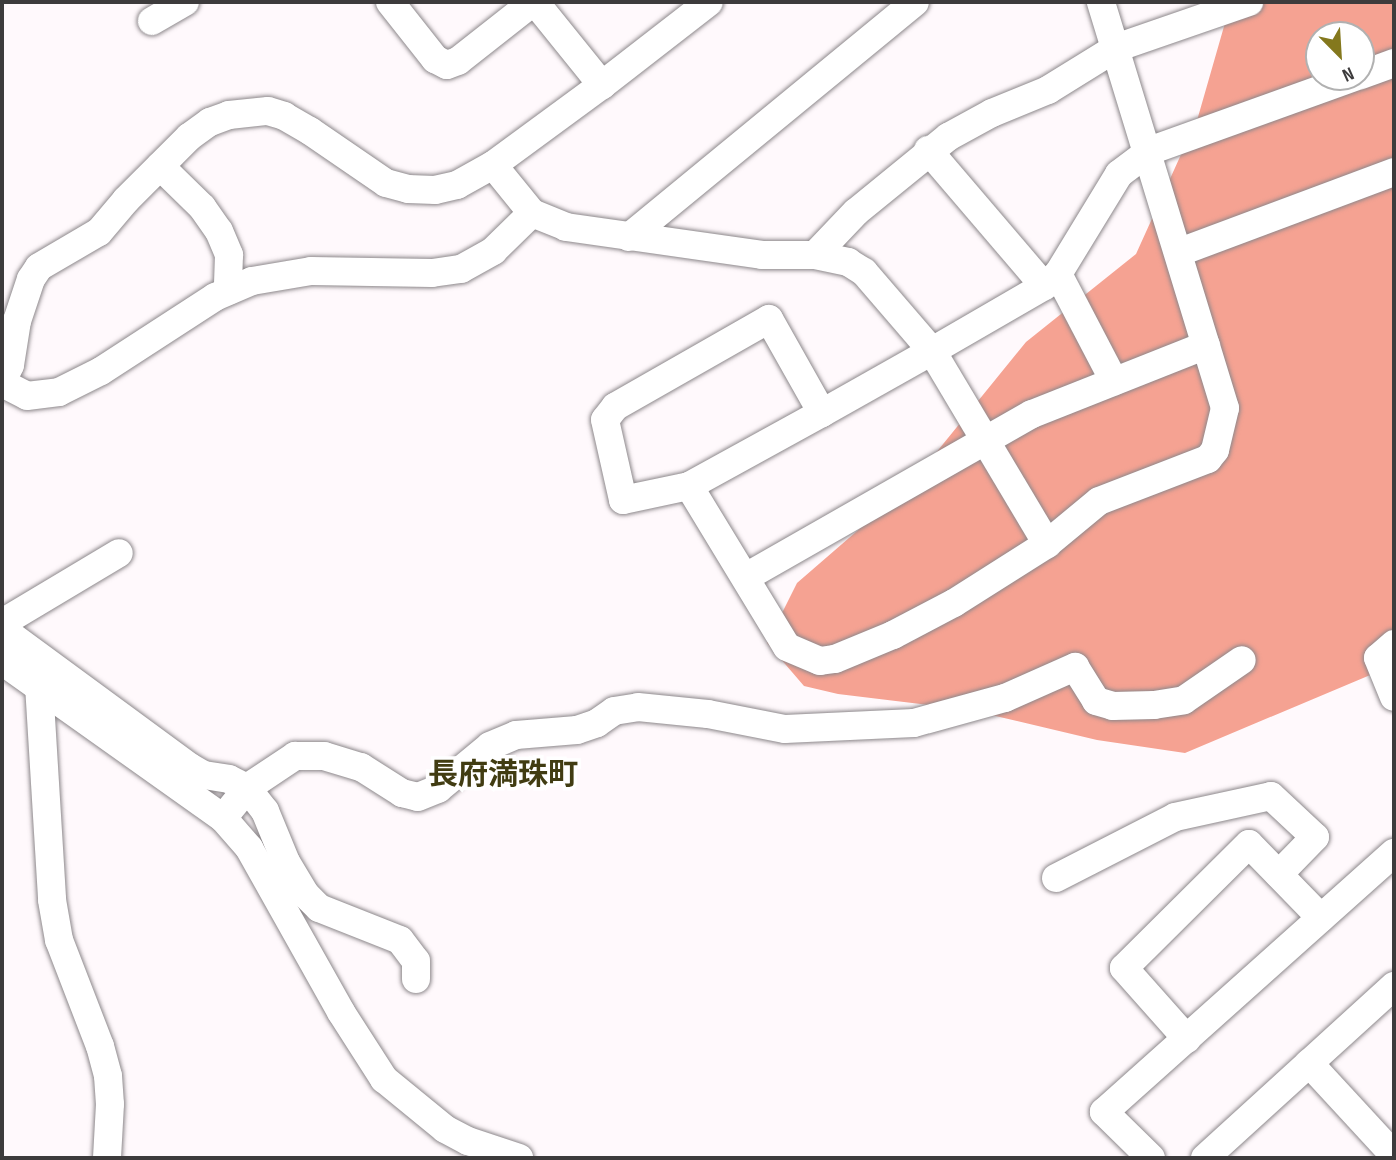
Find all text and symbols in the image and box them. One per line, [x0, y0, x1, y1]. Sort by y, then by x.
north arrow [1305, 21, 1375, 91]
text: N [1339, 61, 1357, 86]
district label: 長府満珠町 [428, 757, 578, 793]

